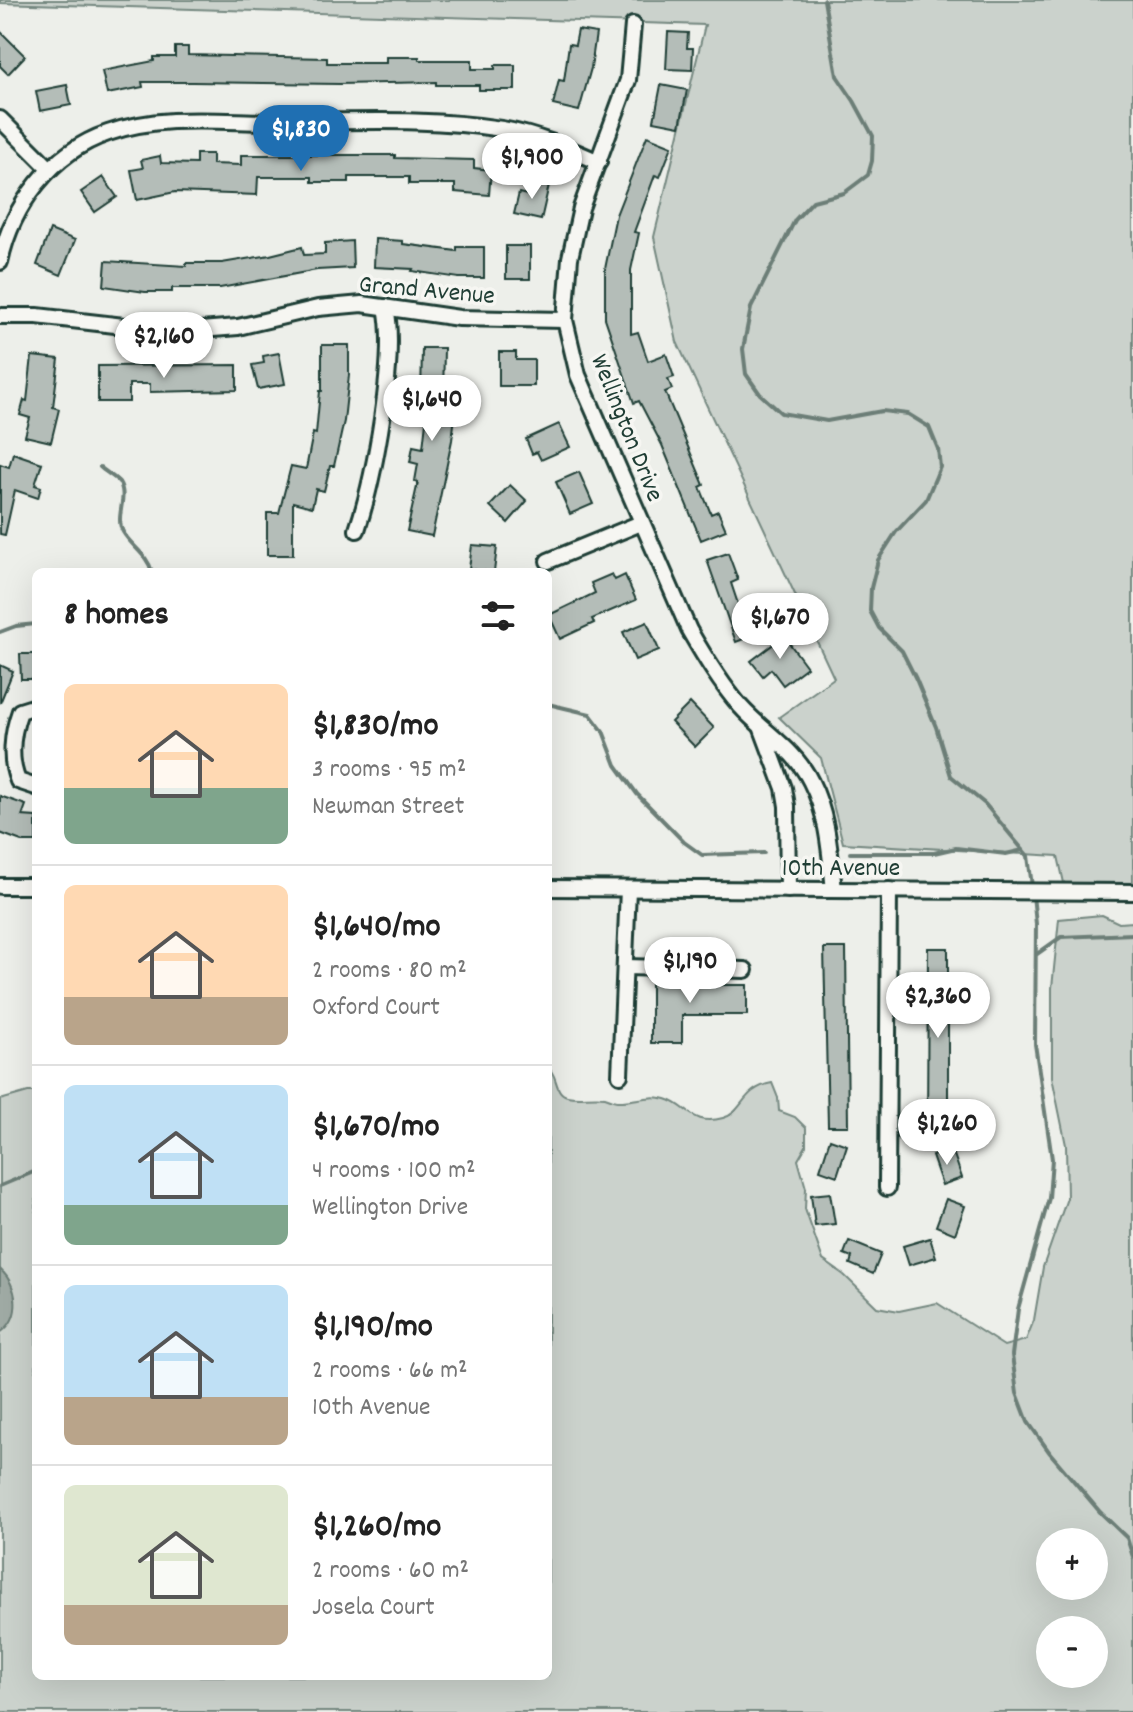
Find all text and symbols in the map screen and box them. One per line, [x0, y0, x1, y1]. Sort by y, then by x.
pin: $1,830 [236, 105, 366, 173]
text: $1,830 [271, 112, 331, 149]
pin: $1,900 [467, 133, 597, 201]
text: $1,900 [500, 140, 564, 177]
street label: Grand Avenue [357, 267, 496, 316]
pin: $2,160 [99, 312, 229, 380]
text: $2,160 [133, 319, 195, 356]
street label: Wellington Drive [579, 349, 672, 508]
pin: $1,640 [367, 375, 497, 443]
text: $1,640 [401, 382, 463, 419]
text: 8 homes [64, 592, 169, 641]
pin: $1,670 [715, 593, 845, 661]
icon: filters [476, 594, 520, 638]
text: $1,670 [750, 600, 810, 637]
text: $1,830/mo [312, 703, 439, 752]
icon: home [128, 716, 224, 812]
text: 3 rooms · 95 m² [312, 752, 466, 789]
text: Newman Street [312, 789, 464, 826]
street label: 10th Avenue [782, 851, 900, 888]
text: $1,640/mo [312, 904, 441, 953]
icon: home [128, 917, 224, 1013]
pin: $1,190 [625, 937, 755, 1005]
text: $1,190 [662, 944, 718, 981]
text: 2 rooms · 80 m² [312, 953, 467, 990]
pin: $2,360 [873, 972, 1003, 1040]
text: $2,360 [904, 979, 972, 1016]
text: Oxford Court [312, 990, 440, 1027]
pin: $1,260 [882, 1099, 1012, 1167]
text: $1,670/mo [312, 1104, 440, 1153]
text: $1,260 [916, 1106, 978, 1143]
icon: home [128, 1117, 224, 1213]
text: 4 rooms · 100 m² [312, 1153, 476, 1190]
text: Wellington Drive [312, 1190, 468, 1227]
text: $1,190/mo [312, 1304, 433, 1353]
icon: home [128, 1317, 224, 1413]
text: 2 rooms · 66 m² [312, 1353, 468, 1390]
text: 10th Avenue [312, 1390, 430, 1427]
text: $1,260/mo [312, 1504, 441, 1553]
icon: home [128, 1517, 224, 1613]
map controls [1036, 1528, 1108, 1688]
button: + [1036, 1528, 1108, 1600]
text: 2 rooms · 60 m² [312, 1553, 469, 1590]
text: Josela Court [312, 1590, 435, 1627]
button: − [1036, 1616, 1108, 1688]

